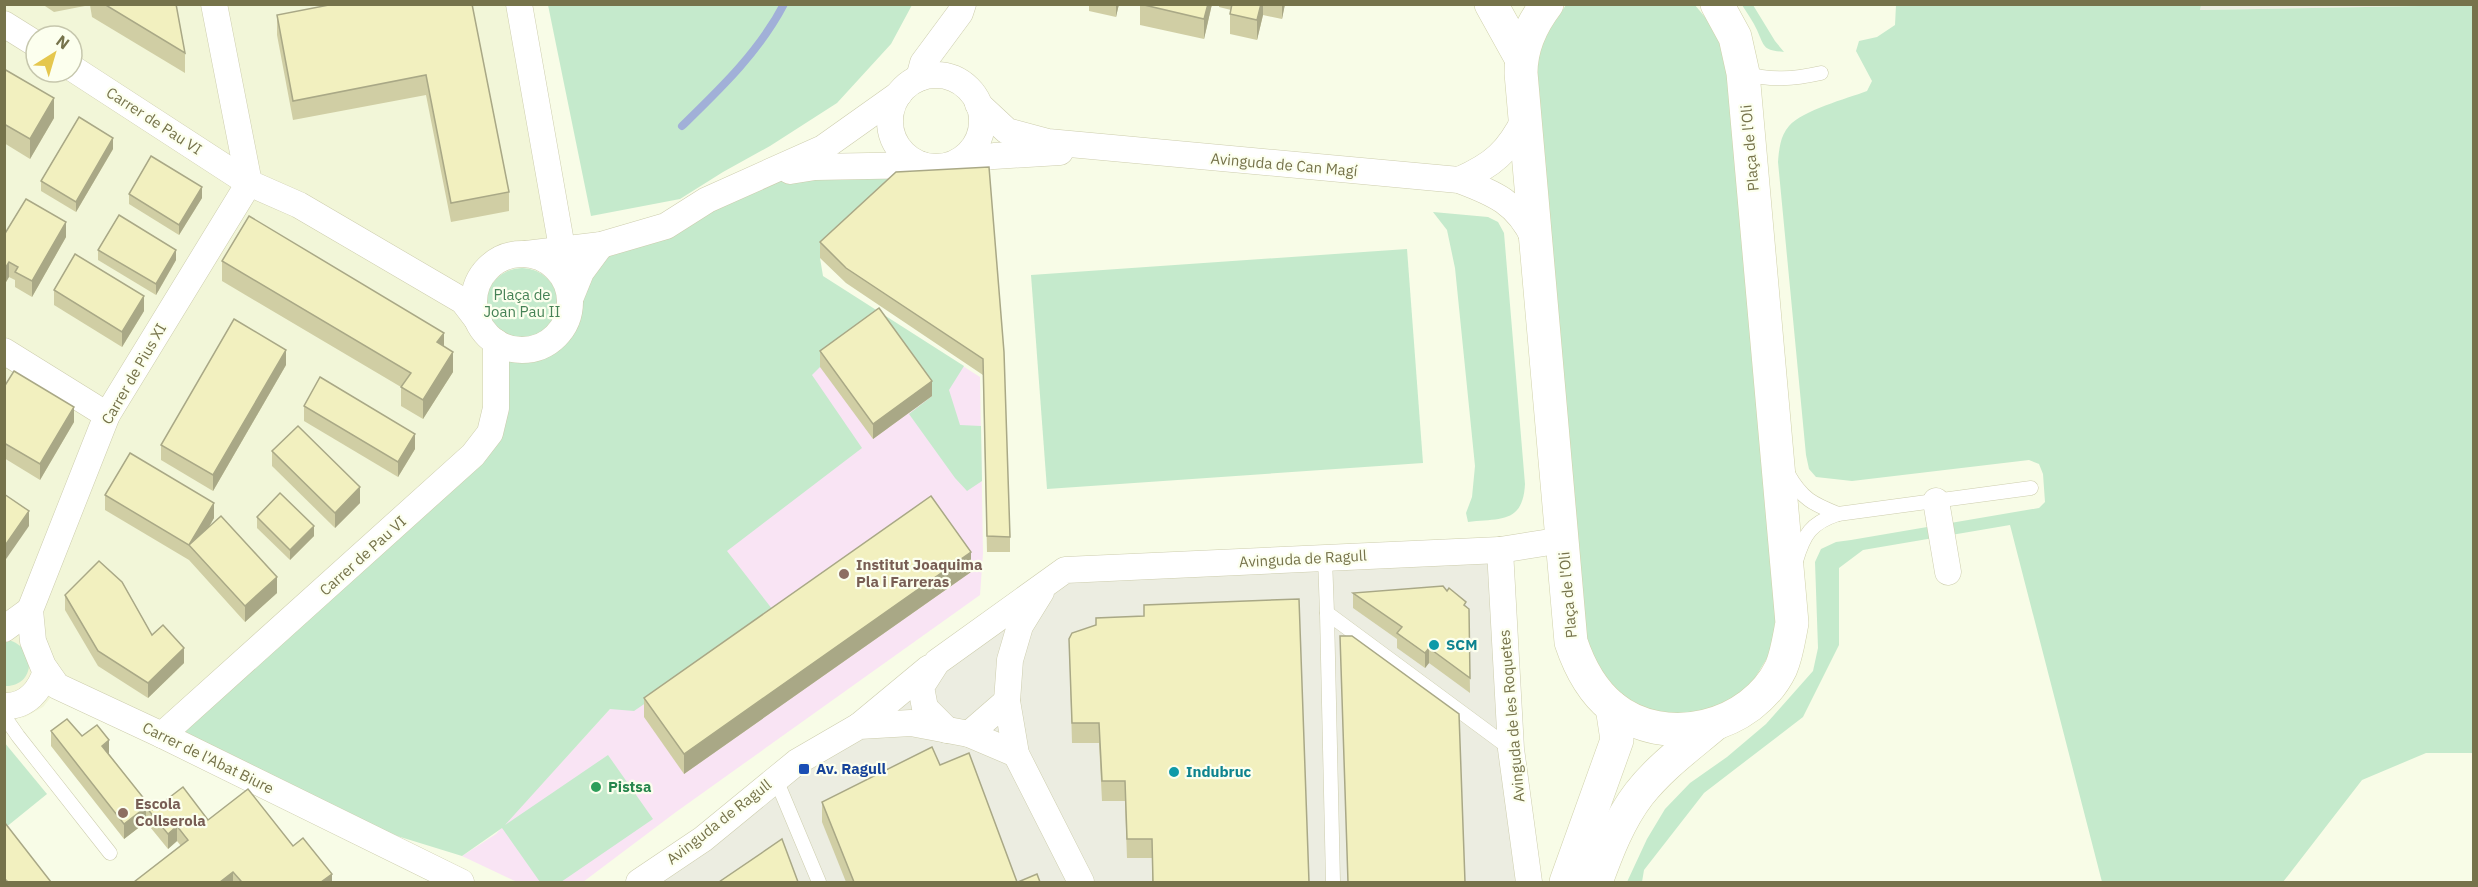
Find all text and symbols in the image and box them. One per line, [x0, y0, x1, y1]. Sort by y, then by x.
north arrow [24, 24, 84, 84]
text: N [52, 31, 74, 53]
street label: Carrer de Pau VI [103, 83, 206, 159]
street label: Plaça de l'Oli [1736, 104, 1763, 192]
street label: Avinguda de Can Magí [1210, 149, 1358, 180]
park label: Plaça de Joan Pau II [483, 285, 561, 321]
street label: Carrer de Pius XI [97, 320, 170, 428]
street label: Carrer de Pau VI [315, 512, 410, 600]
street label: Avinguda de Ragull [1239, 546, 1367, 571]
street label: Plaça de l'Oli [1554, 551, 1581, 639]
place label: Institut Joaquima Pla i Farreras [856, 555, 983, 591]
marker: Institut Joaquima Pla i Farreras [837, 567, 851, 581]
street label: Avinguda de les Roquetes [1494, 629, 1529, 803]
place label: SCM [1446, 635, 1477, 654]
marker: SCM [1427, 638, 1441, 652]
street label: Carrer de l'Abat Biure [139, 717, 277, 798]
place label: Av. Ragull [816, 759, 886, 778]
marker: Av. Ragull [797, 762, 811, 776]
place label: Indubruc [1186, 762, 1252, 781]
marker: Indubruc [1167, 765, 1181, 779]
street label: Avinguda de Ragull [662, 775, 775, 868]
place label: Pistsa [608, 777, 652, 796]
marker: Pistsa [589, 780, 603, 794]
place label: Escola Collserola [135, 794, 206, 830]
marker: Escola Collserola [116, 806, 130, 820]

